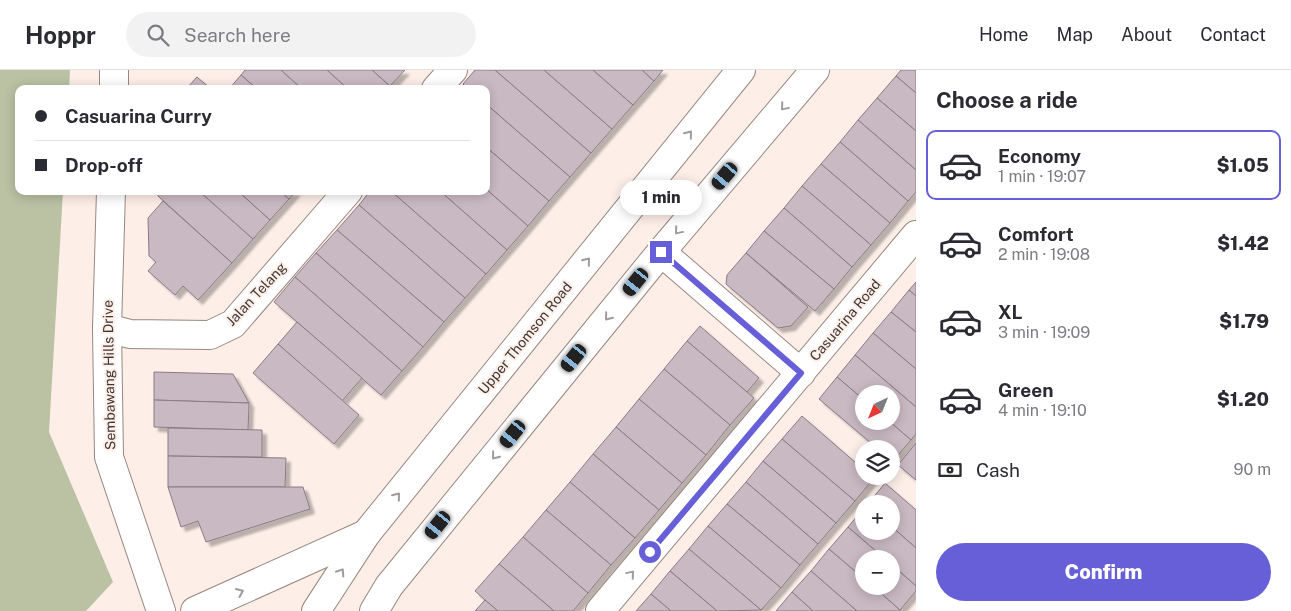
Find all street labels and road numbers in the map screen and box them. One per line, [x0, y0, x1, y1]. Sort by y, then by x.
street label: Jalan Telang [223, 259, 290, 329]
street label: Casuarina Road [806, 276, 884, 364]
street label: Upper Thomson Road [475, 279, 575, 397]
street label: Sembawang Hills Drive [100, 300, 118, 450]

